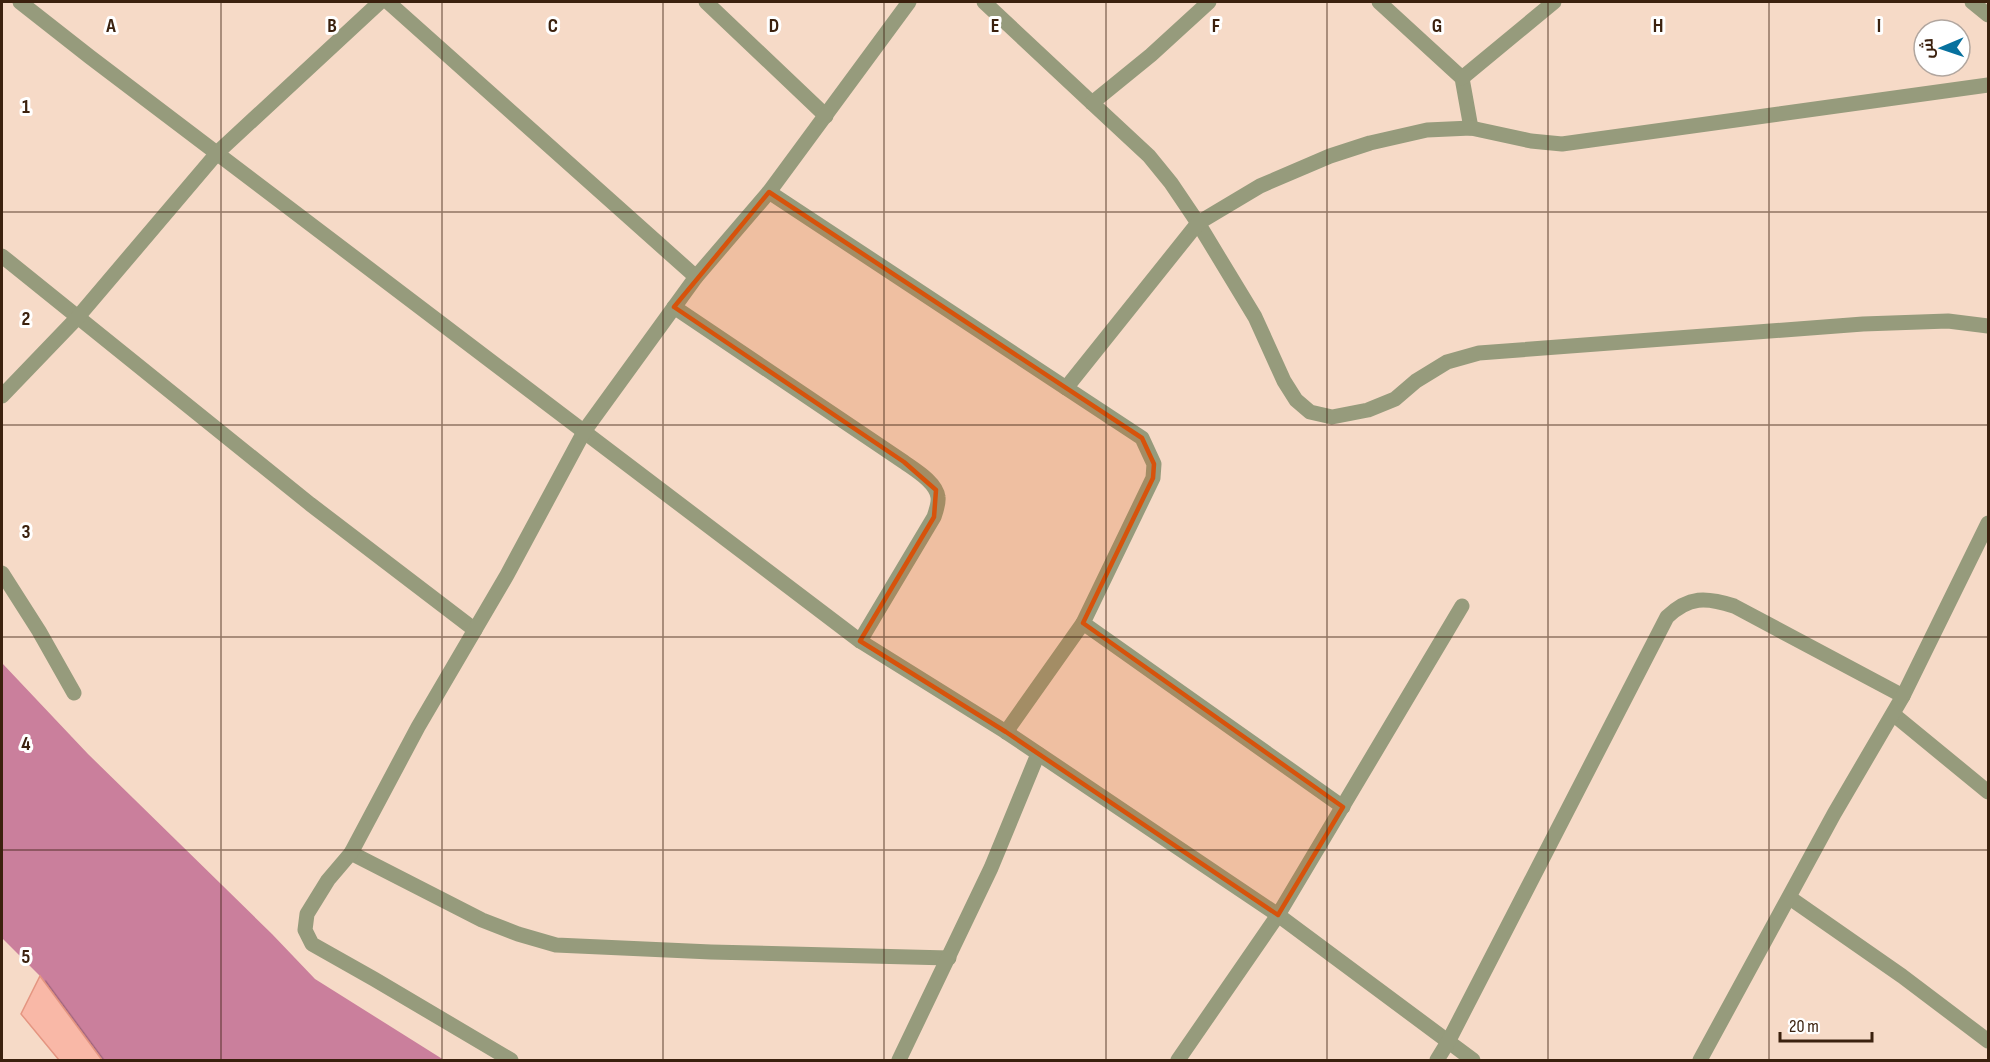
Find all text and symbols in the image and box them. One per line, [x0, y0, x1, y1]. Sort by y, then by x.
text: A [105, 14, 116, 38]
text: B [327, 14, 337, 38]
text: C [548, 14, 558, 38]
text: D [769, 14, 779, 38]
text: E [991, 14, 999, 38]
text: F [1212, 14, 1220, 38]
text: G [1432, 14, 1442, 38]
text: H [1653, 14, 1663, 38]
text: I [1877, 14, 1881, 38]
north arrow [1912, 18, 1972, 78]
text: ش [1919, 38, 1938, 59]
text: 1 [22, 95, 30, 119]
text: 2 [22, 307, 30, 331]
text: 3 [22, 520, 31, 544]
text: 4 [21, 732, 31, 756]
text: 5 [22, 945, 31, 969]
scale bar [1780, 1005, 1872, 1043]
text: 20 m [1789, 1016, 1819, 1037]

